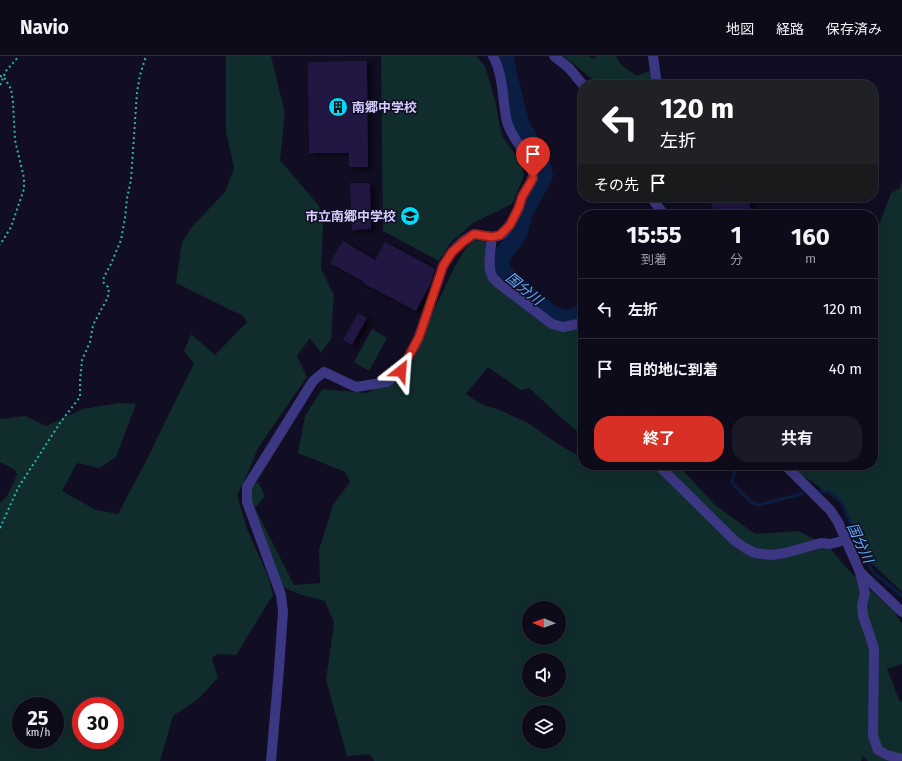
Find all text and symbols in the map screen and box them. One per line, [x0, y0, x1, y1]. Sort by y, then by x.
text: Navio [20, 16, 69, 39]
text: 地図 [726, 21, 754, 38]
text: 経路 [776, 21, 804, 38]
text: 保存済み [826, 21, 882, 38]
text: 120 m [660, 92, 734, 125]
building icon: 南郷中学校 [327, 96, 349, 118]
icon: left [594, 96, 646, 148]
place label: 南郷中学校 [352, 100, 417, 115]
text: 左折 [660, 130, 696, 152]
pin [516, 137, 550, 178]
icon: arrive [522, 143, 544, 165]
icon: arrive [647, 172, 669, 194]
text: その先 [594, 176, 639, 194]
school or university icon: 市立南郷中学校 [399, 205, 421, 227]
place label: 市立南郷中学校 [305, 209, 396, 224]
text: 15:55 [626, 221, 682, 249]
text: 1 [731, 221, 742, 249]
text: 160 [791, 223, 830, 251]
text: m [805, 251, 816, 266]
text: 到着 [641, 252, 667, 267]
text: 分 [730, 252, 743, 267]
water label: 国分川 [502, 269, 547, 310]
icon: left [594, 298, 616, 320]
text: 120 m [823, 300, 862, 318]
text: 左折 [628, 301, 658, 319]
position arrow [380, 350, 422, 392]
icon: arrive [594, 358, 616, 380]
text: 40 m [829, 360, 862, 378]
text: 目的地に到着 [628, 361, 718, 379]
button: 終了 [594, 416, 724, 462]
button: 共有 [732, 416, 862, 462]
water label: 国分川 [843, 520, 877, 567]
north arrow [522, 601, 566, 645]
map controls [522, 601, 566, 749]
button: sound [522, 653, 566, 697]
speed limit sign: 30 [72, 697, 124, 749]
button: layers [522, 705, 566, 749]
text: 25 [27, 706, 49, 730]
text: km/h [26, 727, 50, 739]

